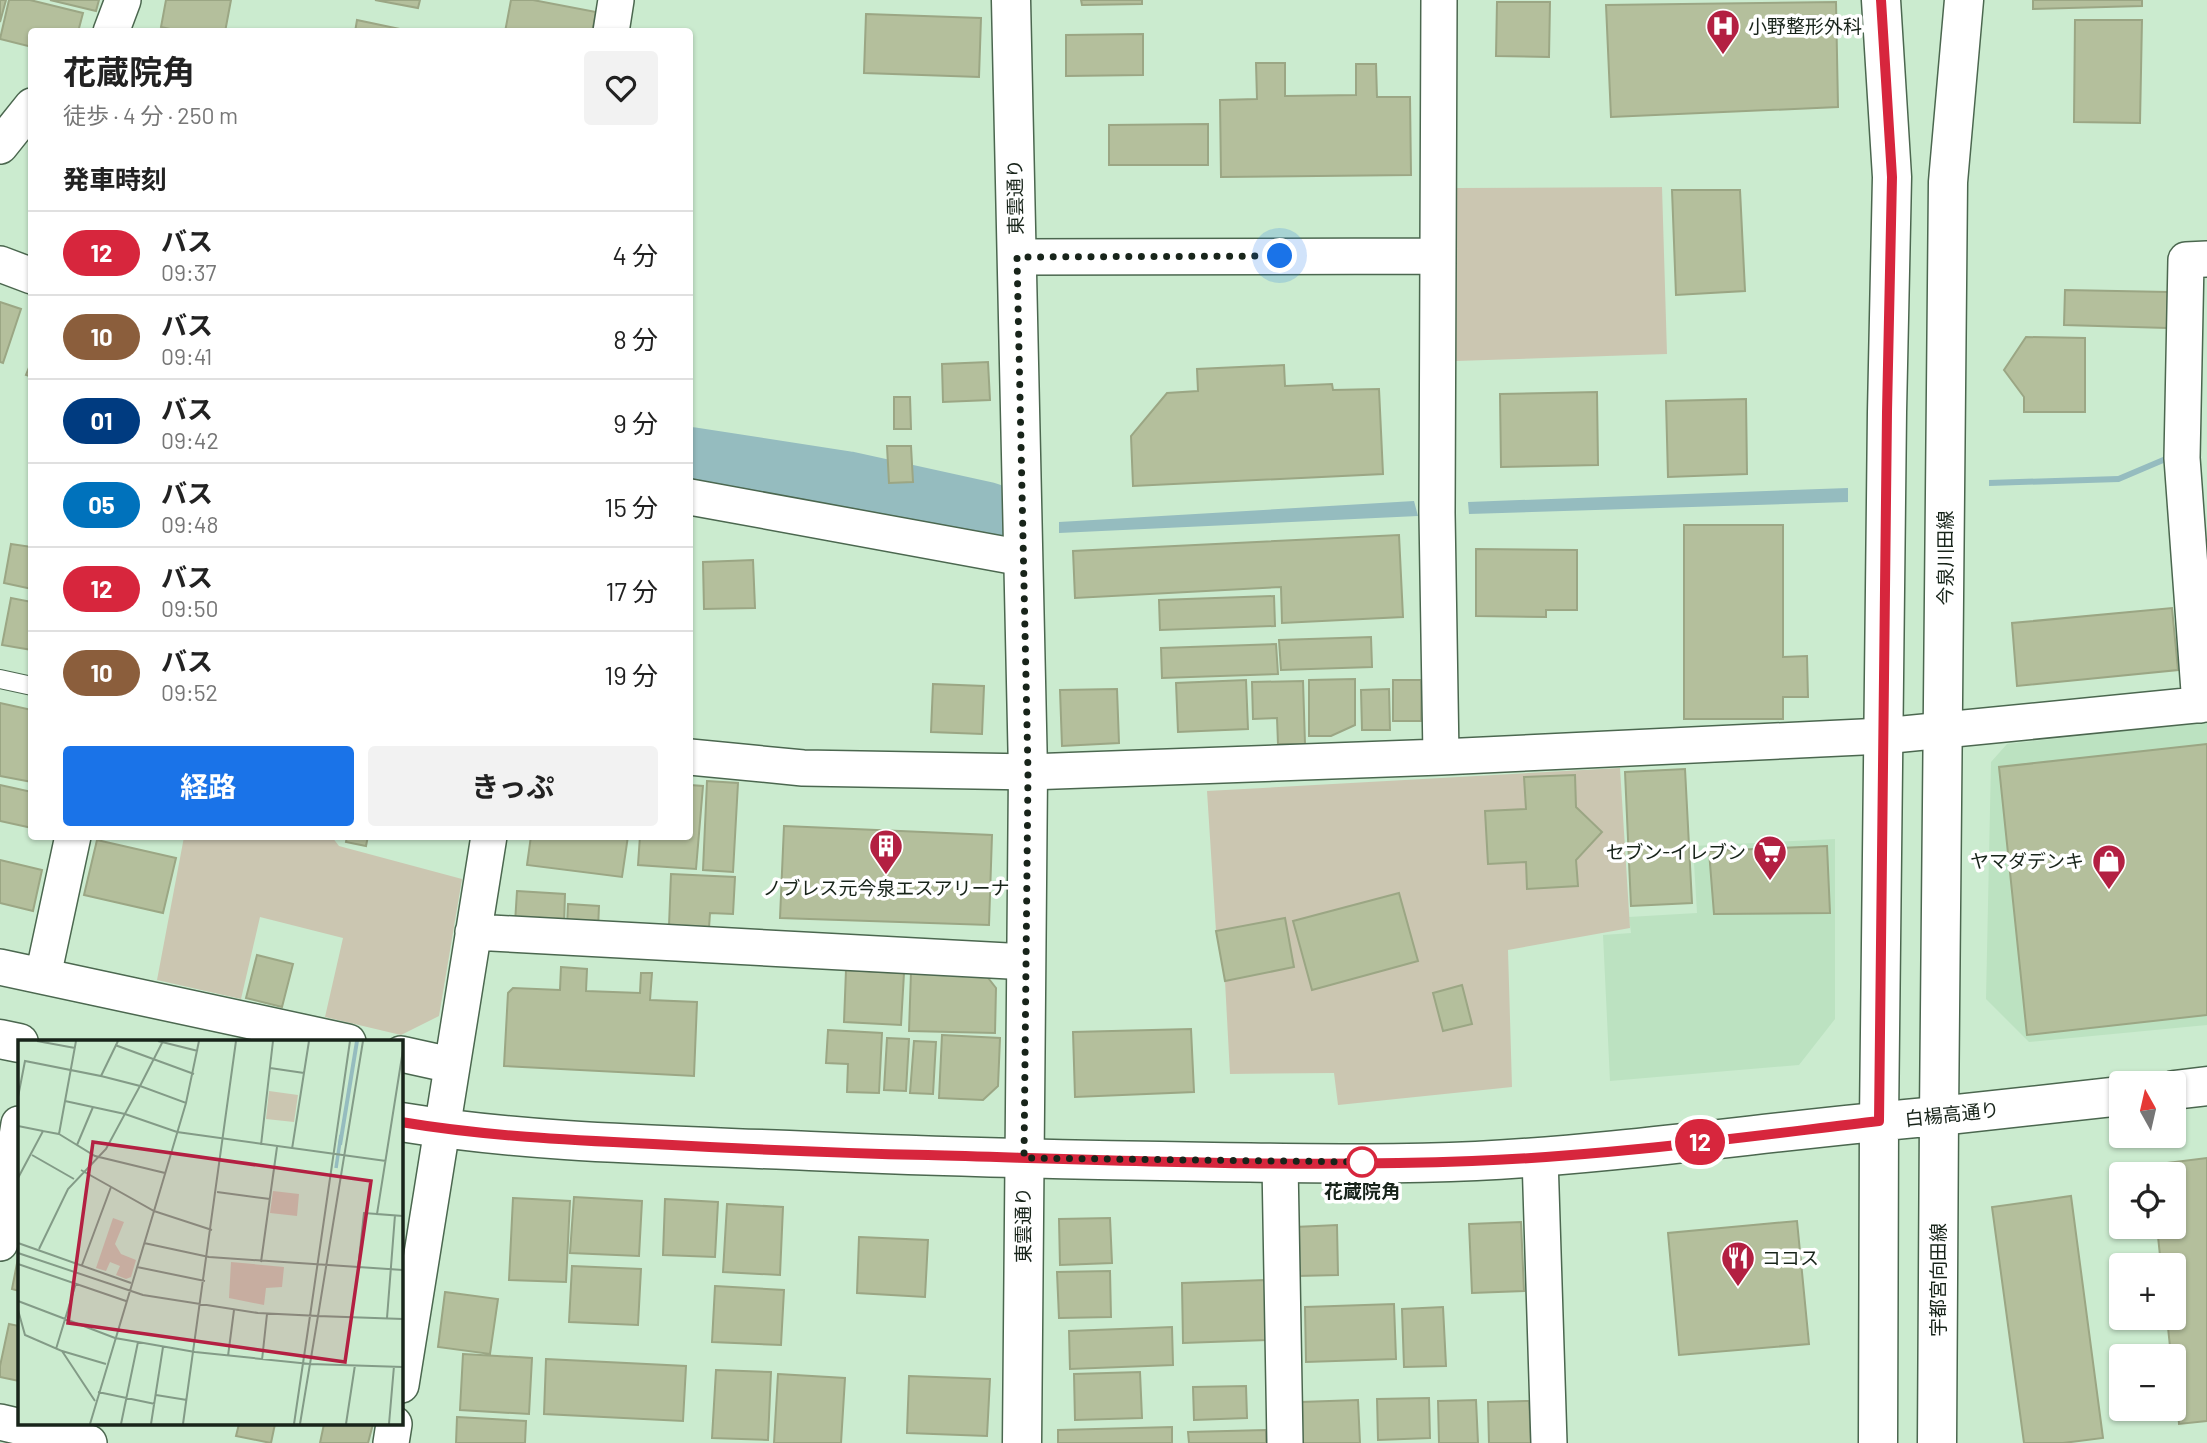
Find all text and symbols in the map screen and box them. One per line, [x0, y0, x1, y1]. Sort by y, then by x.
hospital icon: 小野整形外科 [1704, 7, 1742, 56]
place label: 小野整形外科 [1748, 14, 1862, 37]
text: 花蔵院角 [63, 51, 195, 91]
button: heart [584, 51, 658, 125]
text: 徒歩 · 4 分 · 250 m [63, 101, 238, 129]
street label: 東雲通り [1002, 159, 1027, 235]
text: 発車時刻 [63, 163, 167, 194]
text: バス [161, 225, 213, 256]
text: 12 [91, 238, 112, 267]
your location [1262, 238, 1297, 273]
text: 4 分 [612, 239, 658, 270]
text: 09:37 [161, 258, 217, 286]
text: バス [161, 309, 213, 340]
text: 10 [90, 322, 113, 351]
text: 8 分 [613, 323, 658, 354]
text: 09:41 [161, 342, 212, 370]
text: バス [161, 393, 213, 424]
text: 01 [91, 406, 112, 435]
text: 9 分 [613, 407, 658, 438]
text: 09:42 [161, 426, 219, 454]
text: バス [161, 477, 213, 508]
text: 05 [88, 490, 115, 519]
text: 15 分 [604, 491, 658, 522]
text: 09:48 [161, 510, 218, 538]
street label: 今泉川田線 [1933, 510, 1956, 606]
text: バス [161, 561, 213, 592]
text: 12 [91, 574, 112, 603]
text: 17 分 [605, 575, 658, 606]
text: 09:50 [161, 594, 219, 622]
text: バス [161, 645, 213, 676]
text: 10 [90, 658, 113, 687]
text: 19 分 [604, 659, 658, 690]
text: 09:52 [161, 678, 218, 706]
button: 経路 [63, 746, 354, 826]
button: きっぷ [368, 746, 658, 826]
building icon: ノブレス元今泉エスアリーナ [867, 827, 905, 876]
supermarket icon: セブン-イレブン [1751, 833, 1789, 882]
place label: セブン-イレブン [1606, 840, 1746, 863]
shop icon: ヤマダデンキ [2090, 842, 2128, 891]
place label: ヤマダデンキ [1970, 849, 2084, 872]
place label: ノブレス元今泉エスアリーナ [762, 876, 1010, 899]
inset map [18, 1040, 402, 1426]
north arrow [2109, 1071, 2186, 1148]
map controls [2109, 1071, 2186, 1421]
street label: 白楊高通り [1903, 1097, 2000, 1130]
line badge: 12 [1668, 1119, 1732, 1165]
text: 12 [1689, 1127, 1711, 1156]
marker: 花蔵院角 [1347, 1147, 1377, 1177]
button: locate [2109, 1162, 2186, 1239]
place label: 花蔵院角 [1324, 1179, 1400, 1202]
street label: 東雲通り [1011, 1187, 1034, 1263]
street label: 宇都宮向田線 [1926, 1223, 1949, 1337]
restaurant icon: ココス [1719, 1239, 1757, 1288]
place label: ココス [1762, 1246, 1819, 1269]
button: + [2109, 1253, 2186, 1330]
button: − [2109, 1344, 2186, 1421]

